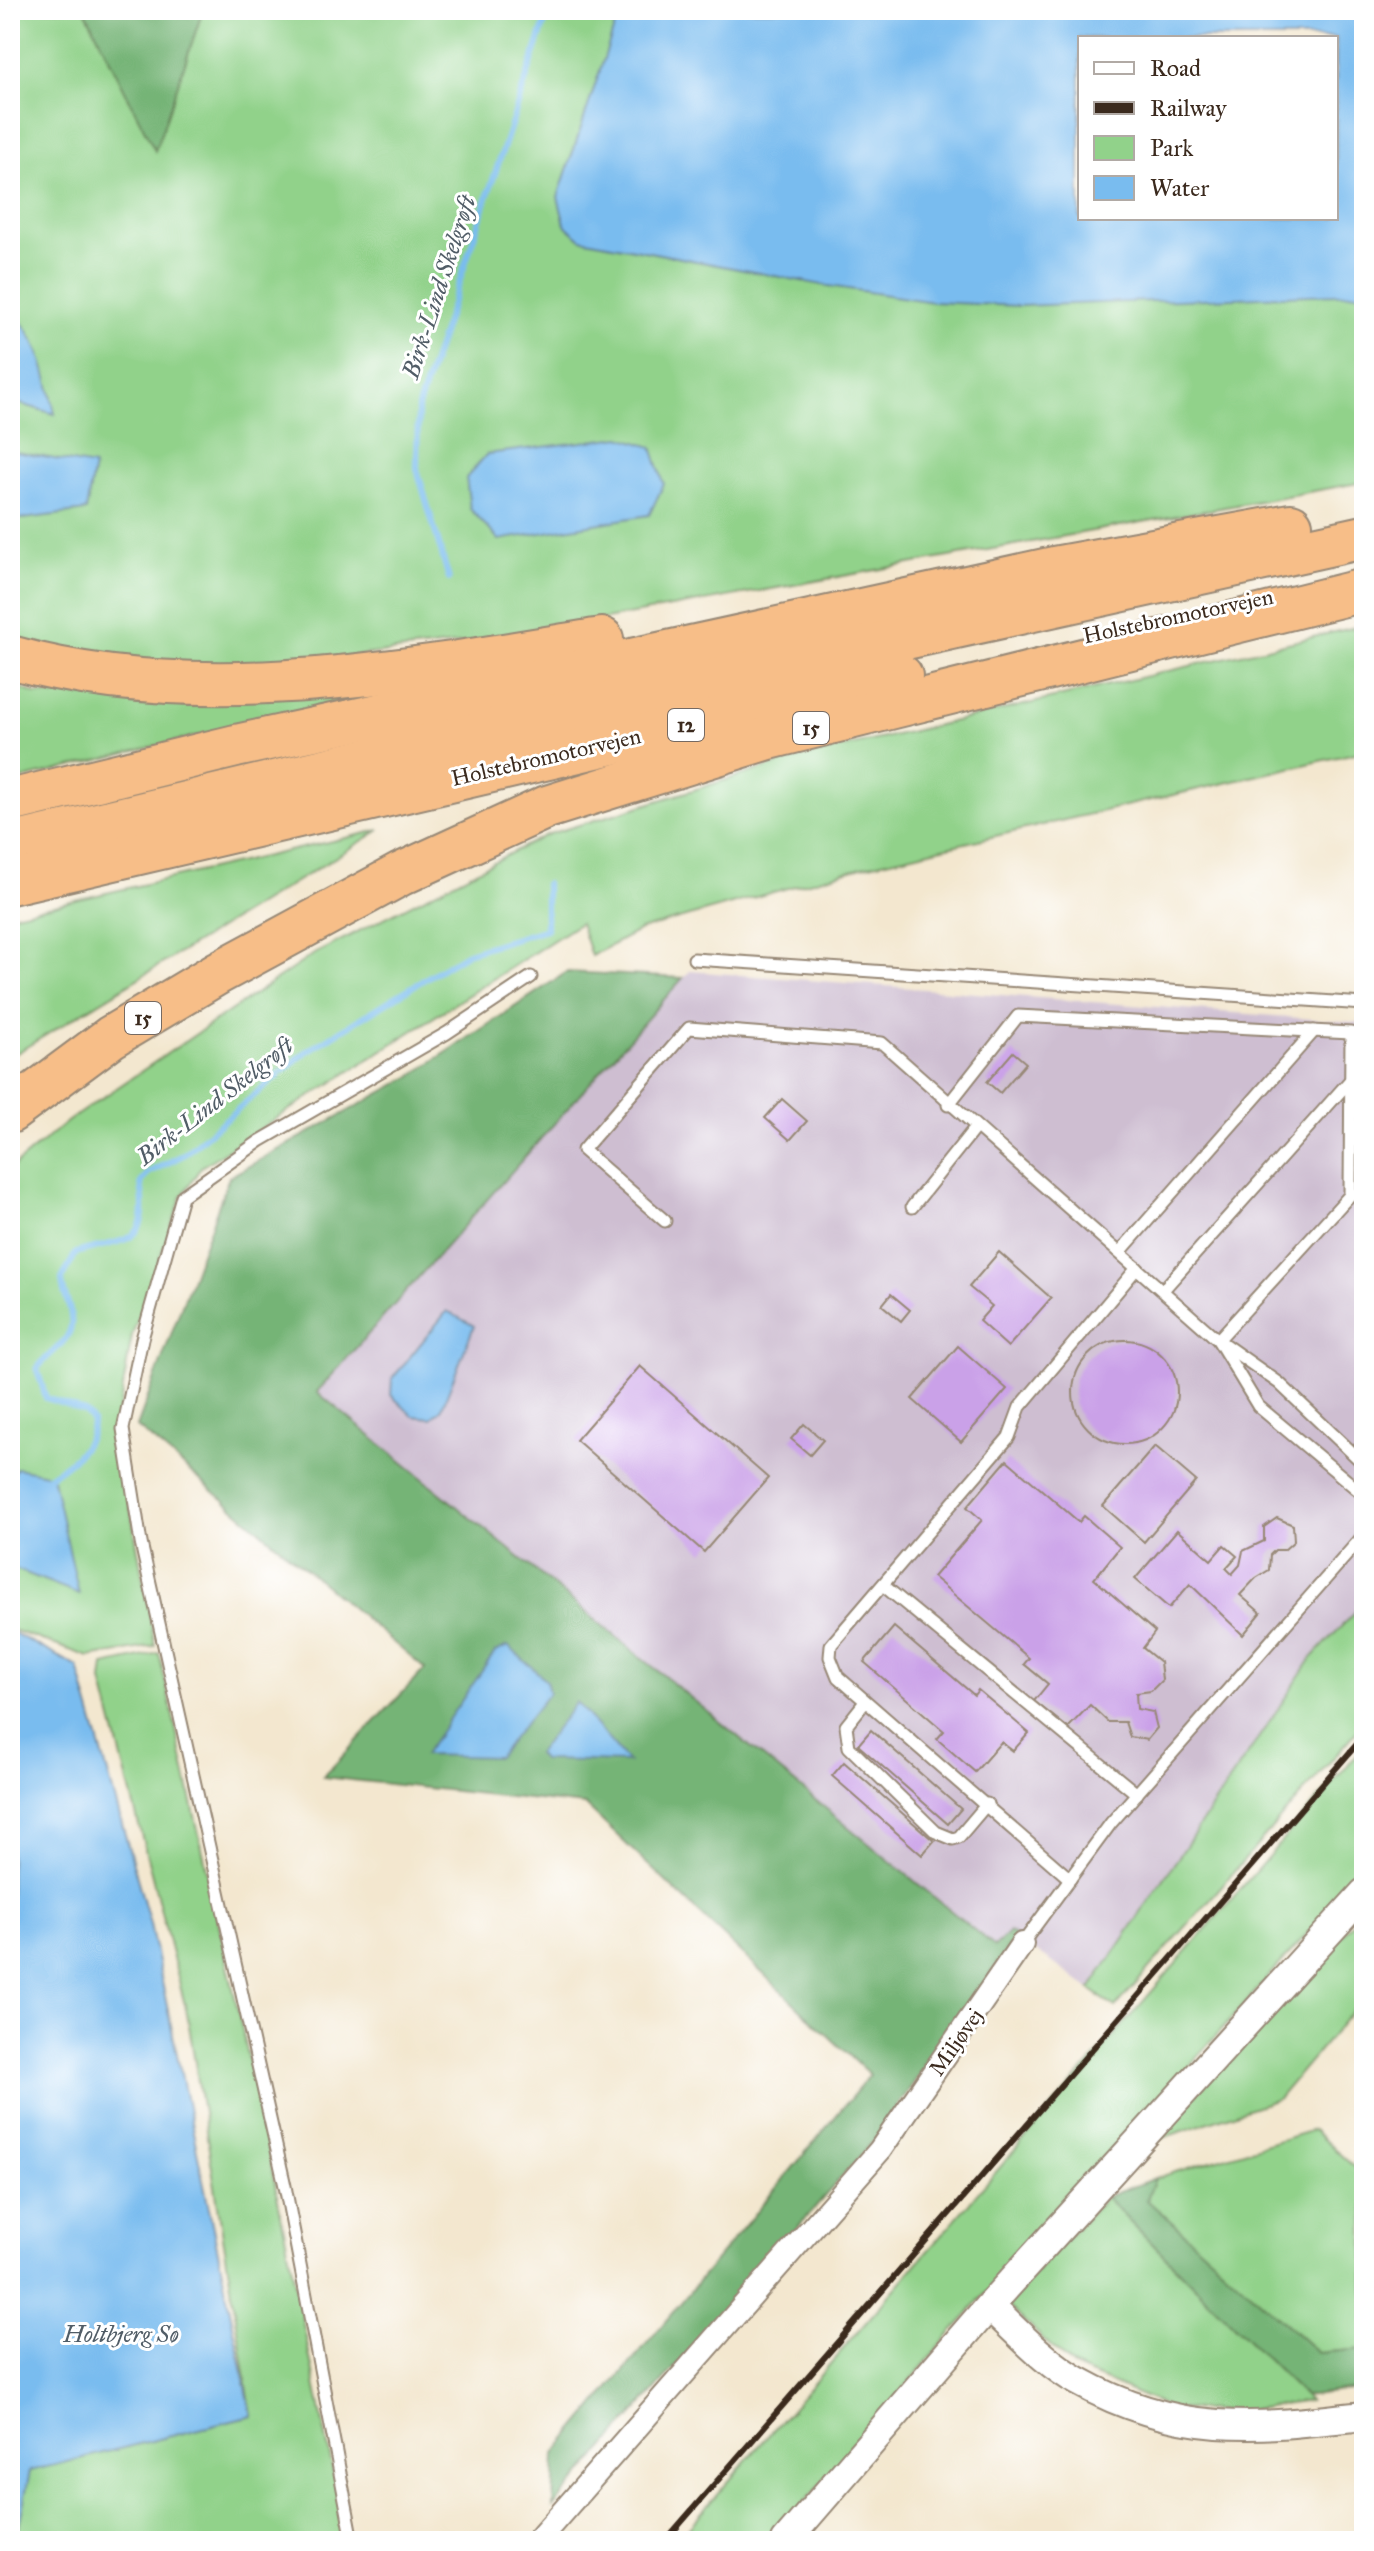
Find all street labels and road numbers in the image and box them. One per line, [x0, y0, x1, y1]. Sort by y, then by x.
street label: Holstebromotorvejen [1080, 583, 1276, 649]
road number: 12 [668, 709, 704, 741]
road number: 15 [793, 712, 829, 744]
street label: Holstebromotorvejen [449, 722, 644, 792]
road number: 15 [125, 1002, 161, 1034]
street label: Miljøvej [923, 2003, 989, 2081]

